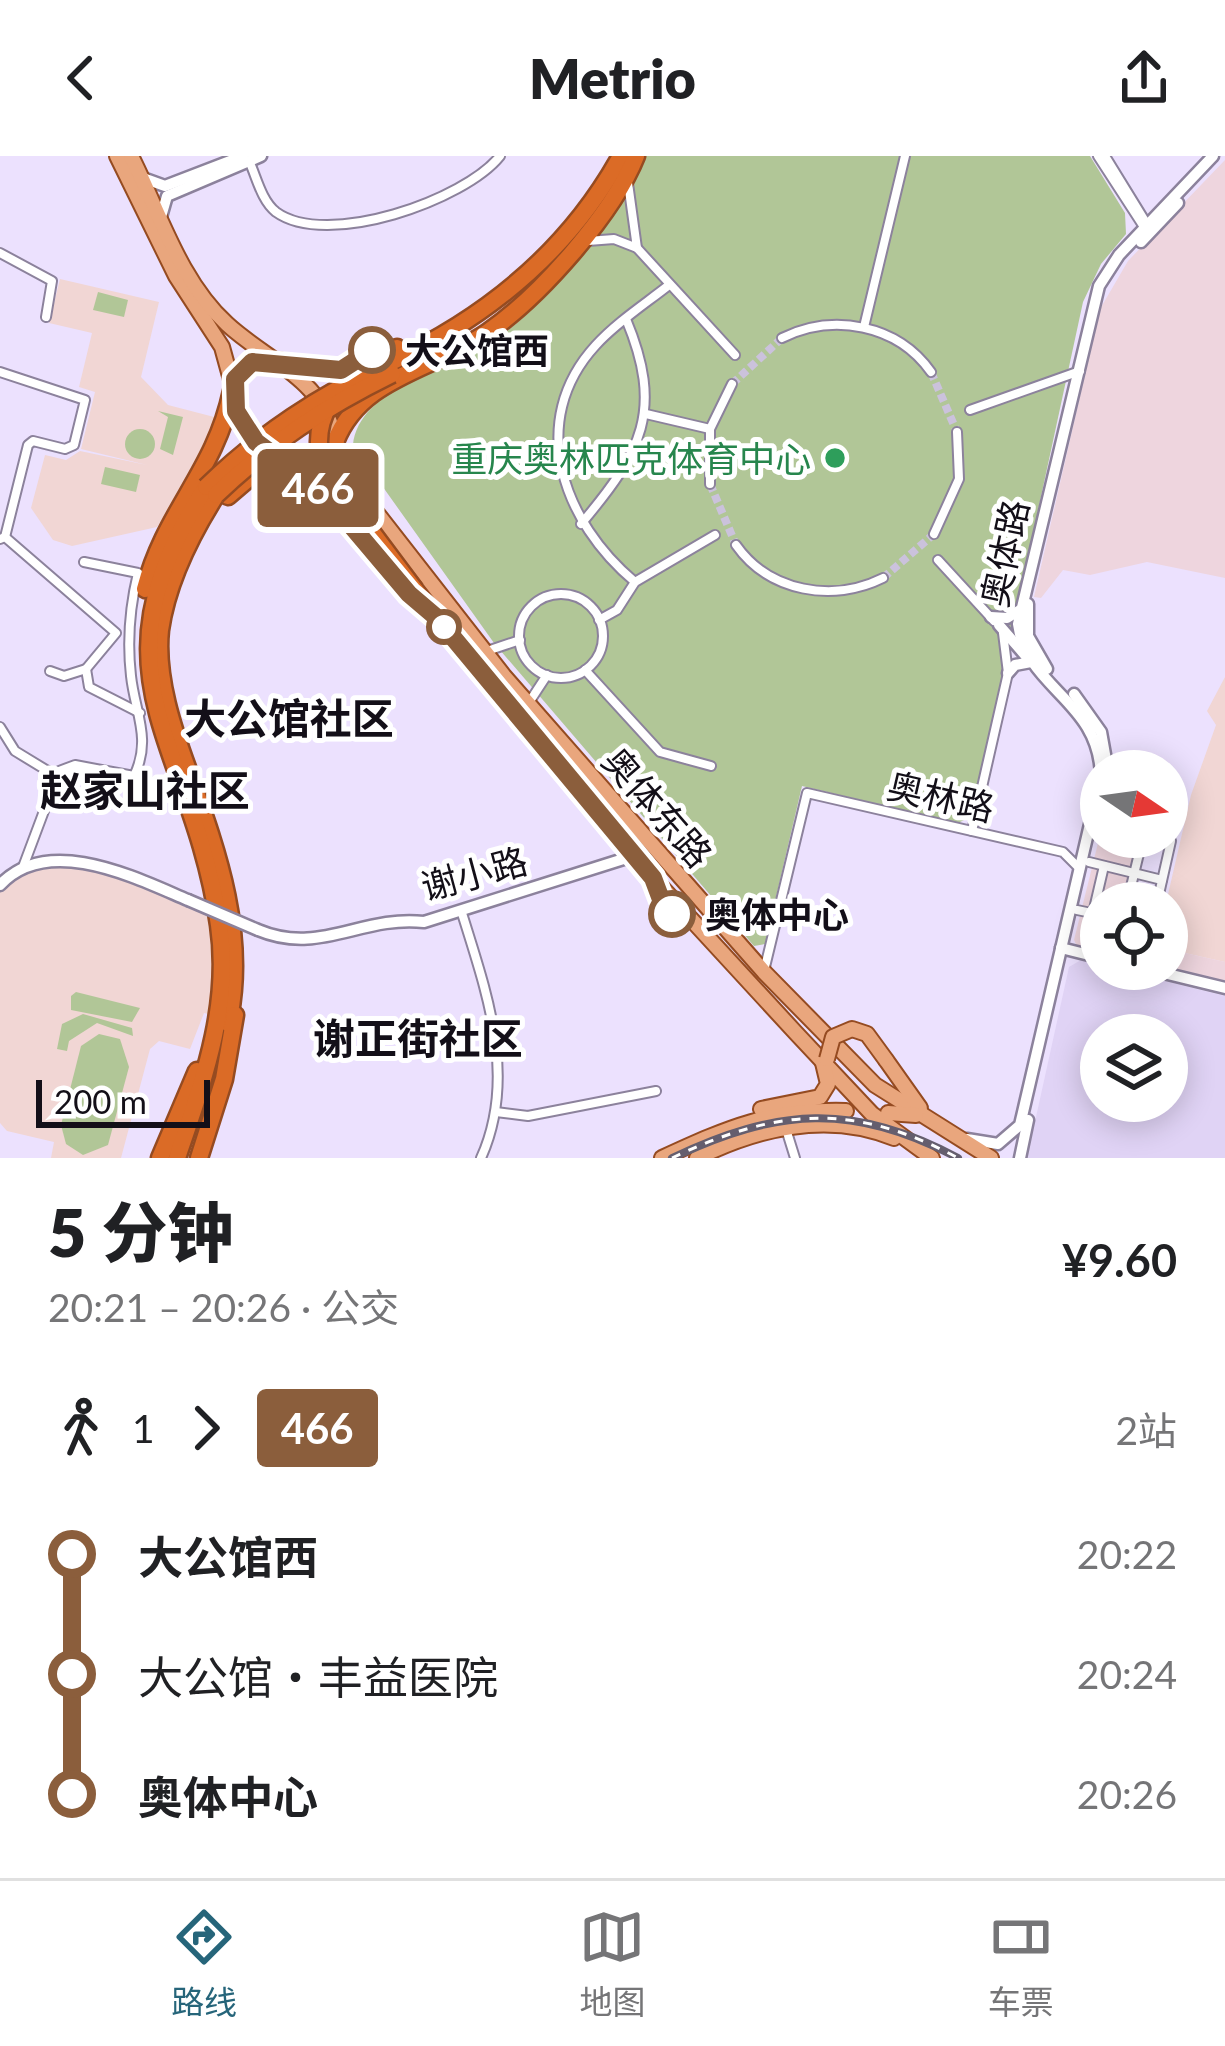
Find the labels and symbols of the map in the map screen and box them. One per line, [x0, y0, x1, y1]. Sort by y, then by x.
marker: 大公馆西 [350, 328, 394, 372]
place label: 大公馆西 [405, 328, 549, 372]
place label: 重庆奥林匹克体育中心 [451, 436, 811, 480]
marker: 重庆奥林匹克体育中心 [822, 445, 848, 471]
line badge: 466 [249, 449, 387, 527]
street label: 奥体路 [971, 496, 1037, 610]
unlabelled marker [428, 611, 460, 643]
district label: 大公馆社区 [184, 693, 394, 743]
street label: 奥体东路 [594, 738, 722, 876]
north arrow [1080, 750, 1188, 858]
street label: 奥林路 [883, 762, 999, 830]
district label: 赵家山社区 [40, 765, 250, 815]
street label: 谢小路 [416, 838, 532, 908]
marker: 奥体中心 [650, 892, 694, 936]
place label: 奥体中心 [705, 892, 849, 936]
district label: 谢正街社区 [313, 1013, 523, 1063]
scale bar [36, 1074, 210, 1127]

